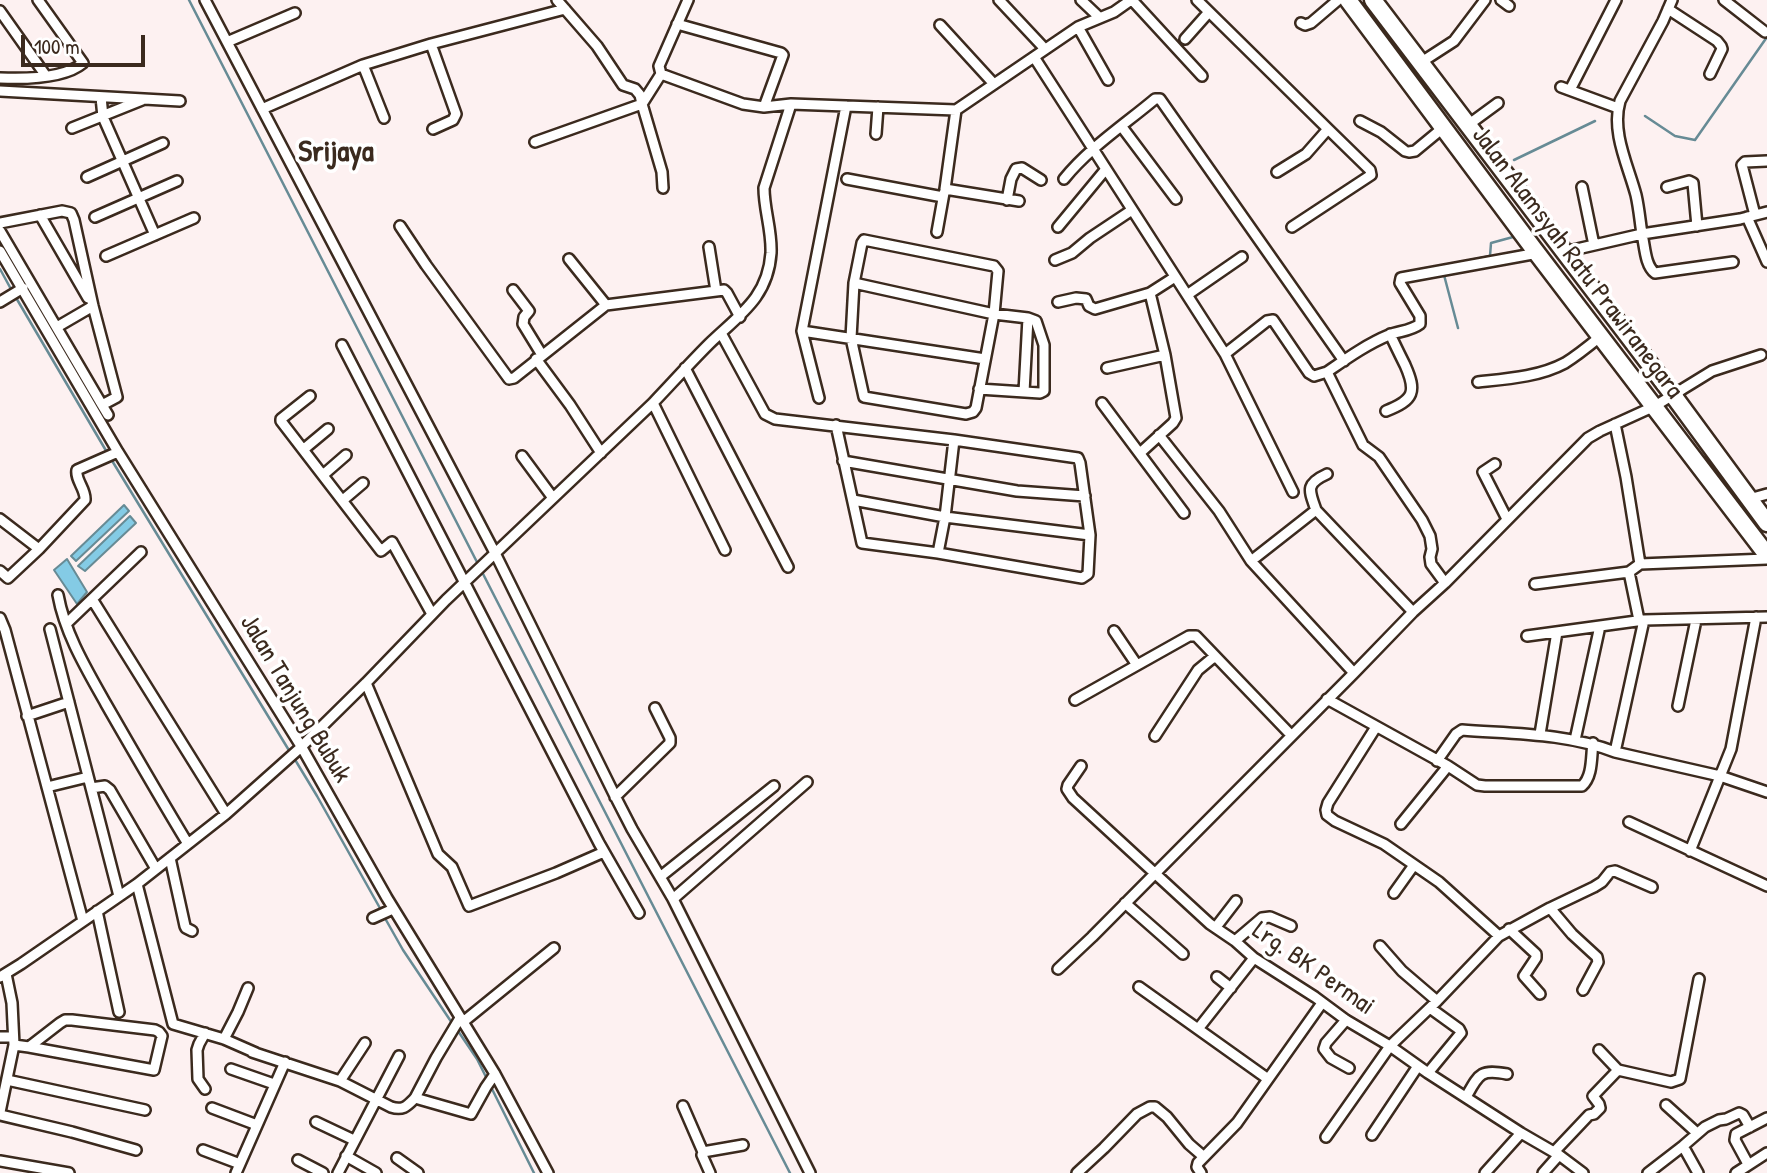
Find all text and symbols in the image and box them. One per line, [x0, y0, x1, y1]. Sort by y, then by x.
scale bar [24, 21, 149, 65]
text: 100 m [34, 32, 80, 61]
street label: Jalan Alamsyah Ratu Prawiranegara [1465, 121, 1689, 405]
district label: Srijaya [298, 135, 374, 171]
street label: Jalan Tanjung Bubuk [233, 610, 357, 788]
street label: Lrg. BK Permai [1246, 915, 1380, 1023]

